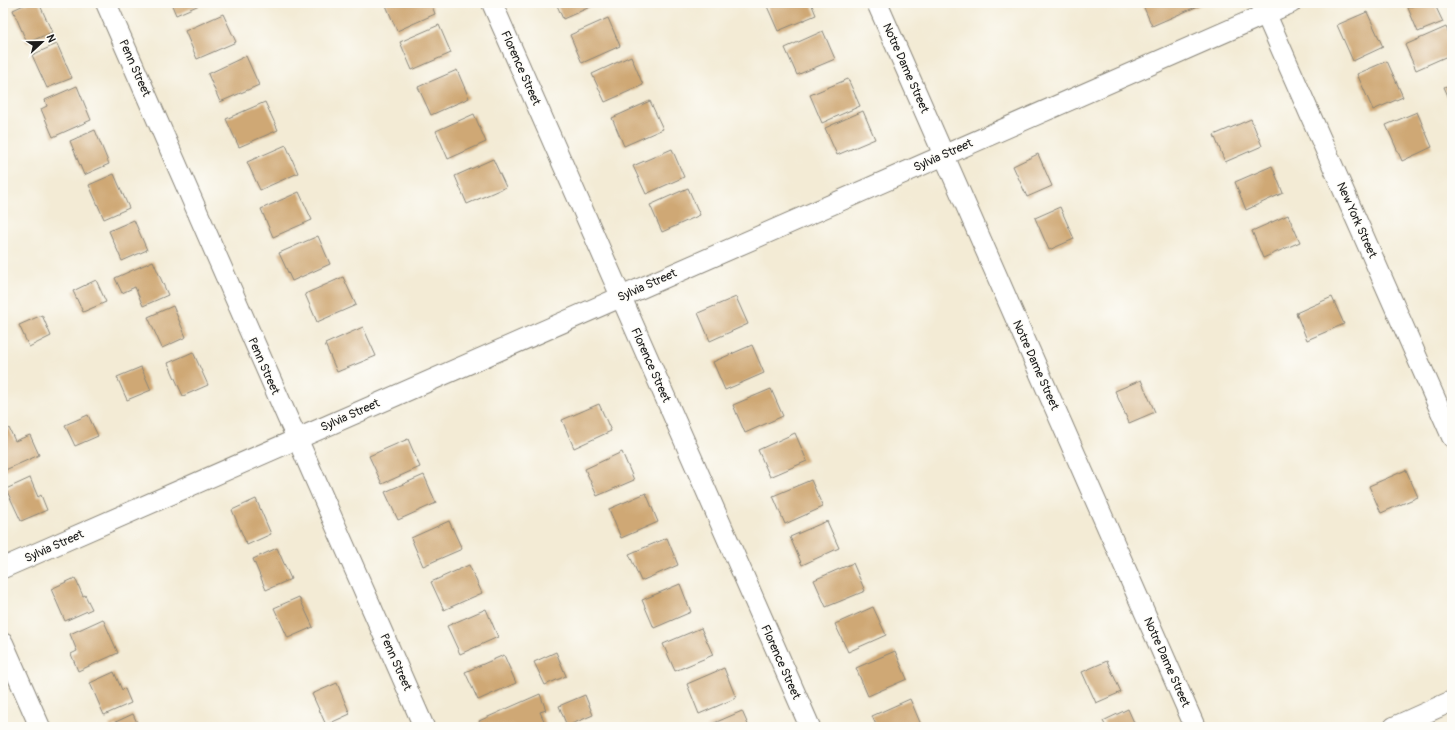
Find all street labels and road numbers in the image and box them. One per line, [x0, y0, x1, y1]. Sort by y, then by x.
street label: Notre Dame Street [879, 21, 932, 116]
street label: Florence Street [497, 29, 544, 108]
street label: Penn Street [115, 37, 154, 99]
street label: Sylvia Street [911, 136, 975, 175]
street label: New York Street [1333, 180, 1380, 261]
street label: Sylvia Street [615, 266, 679, 305]
street label: Notre Dame Street [1009, 318, 1062, 413]
street label: Florence Street [627, 326, 674, 405]
street label: Penn Street [244, 335, 283, 397]
street label: Sylvia Street [318, 396, 382, 435]
street label: Sylvia Street [22, 527, 86, 566]
street label: Notre Dame Street [1140, 615, 1193, 710]
street label: Florence Street [757, 623, 804, 702]
street label: Penn Street [376, 631, 415, 693]

